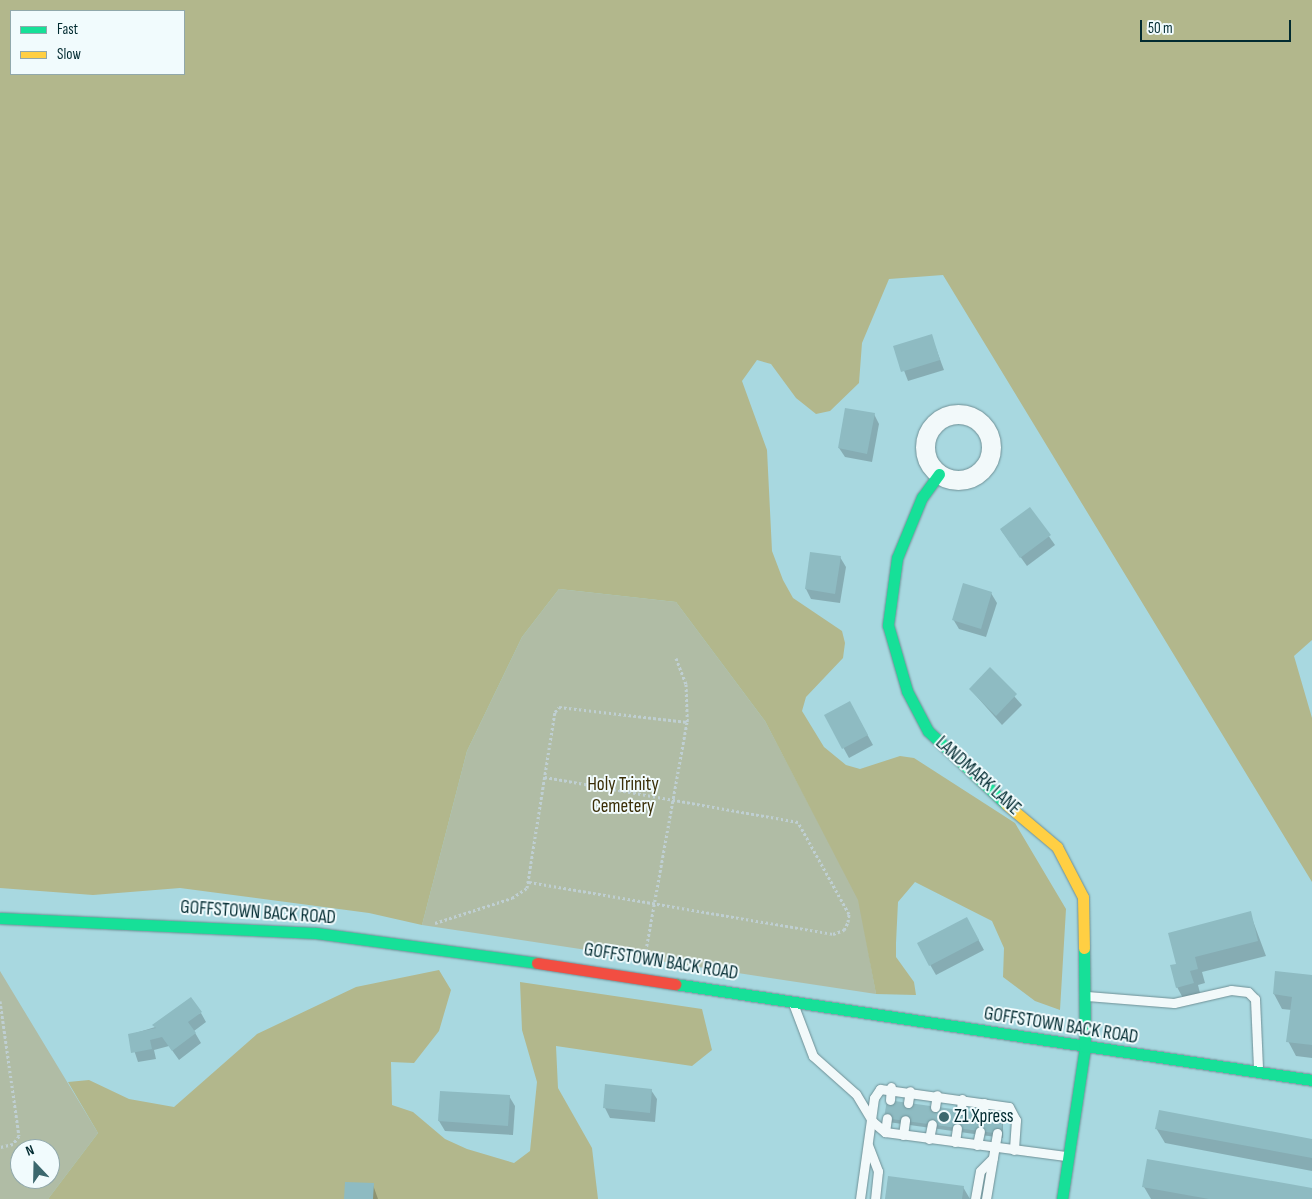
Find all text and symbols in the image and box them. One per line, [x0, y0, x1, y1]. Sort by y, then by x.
legend [10, 10, 185, 75]
scale bar [1142, 10, 1293, 42]
text: 50 m [1148, 19, 1173, 38]
text: Fast [57, 20, 78, 39]
text: Slow [57, 45, 81, 64]
street label: LANDMARK LANE [931, 732, 1025, 820]
park label: Holy Trinity Cemetery [587, 774, 659, 818]
street label: GOFFSTOWN BACK ROAD [179, 896, 337, 930]
street label: GOFFSTOWN BACK ROAD [582, 939, 740, 985]
street label: GOFFSTOWN BACK ROAD [982, 1003, 1140, 1049]
place label: Z1 Xpress [954, 1106, 1014, 1128]
marker: Z1 Xpress [938, 1111, 950, 1123]
north arrow [10, 1139, 60, 1189]
text: N [23, 1141, 36, 1160]

